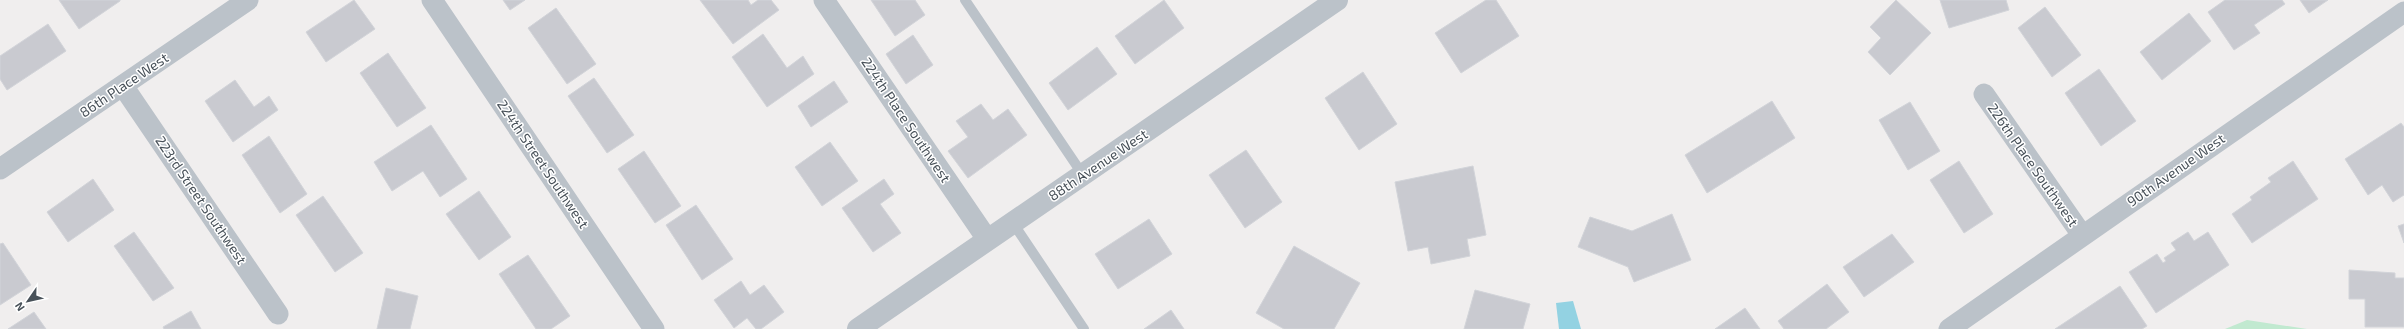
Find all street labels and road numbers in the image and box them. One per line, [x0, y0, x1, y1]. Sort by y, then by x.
street label: 86th Place West [76, 49, 171, 121]
street label: 224th Place Southwest [858, 54, 955, 185]
street label: 224th Street Southwest [494, 96, 593, 231]
street label: 226th Place Southwest [1984, 100, 2082, 230]
street label: 88th Avenue West [1045, 125, 1151, 204]
street label: 90th Avenue West [2124, 129, 2228, 210]
street label: 223rd Street Southwest [152, 132, 251, 267]

